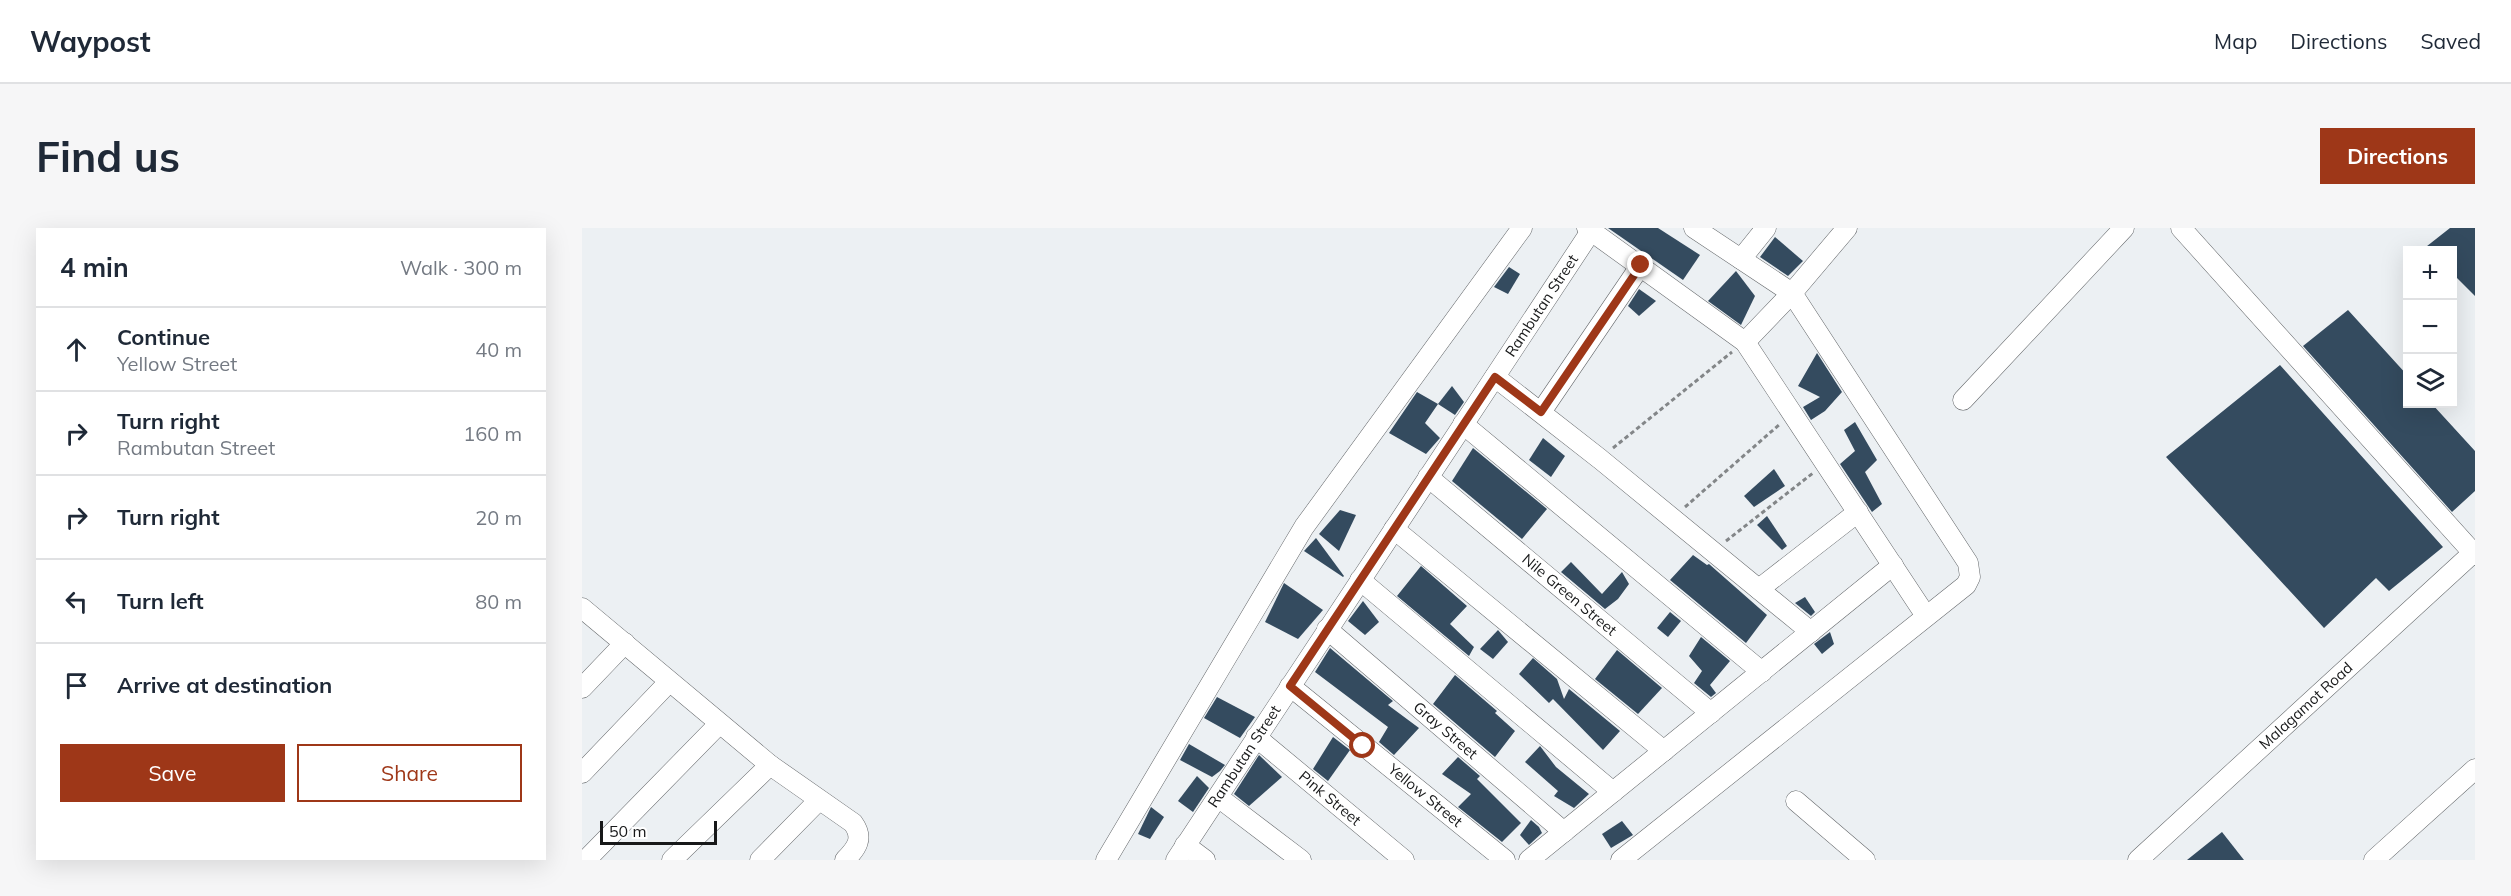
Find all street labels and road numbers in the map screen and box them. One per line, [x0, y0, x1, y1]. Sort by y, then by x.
street label: Rambutan Street [1501, 251, 1582, 360]
street label: Nile Green Street [1518, 550, 1621, 639]
street label: Malagamot Road [2255, 658, 2356, 753]
street label: Gray Street [1410, 697, 1482, 763]
street label: Rambutan Street [1203, 701, 1285, 811]
street label: Yellow Street [1384, 759, 1467, 831]
street label: Pink Street [1295, 767, 1365, 829]

